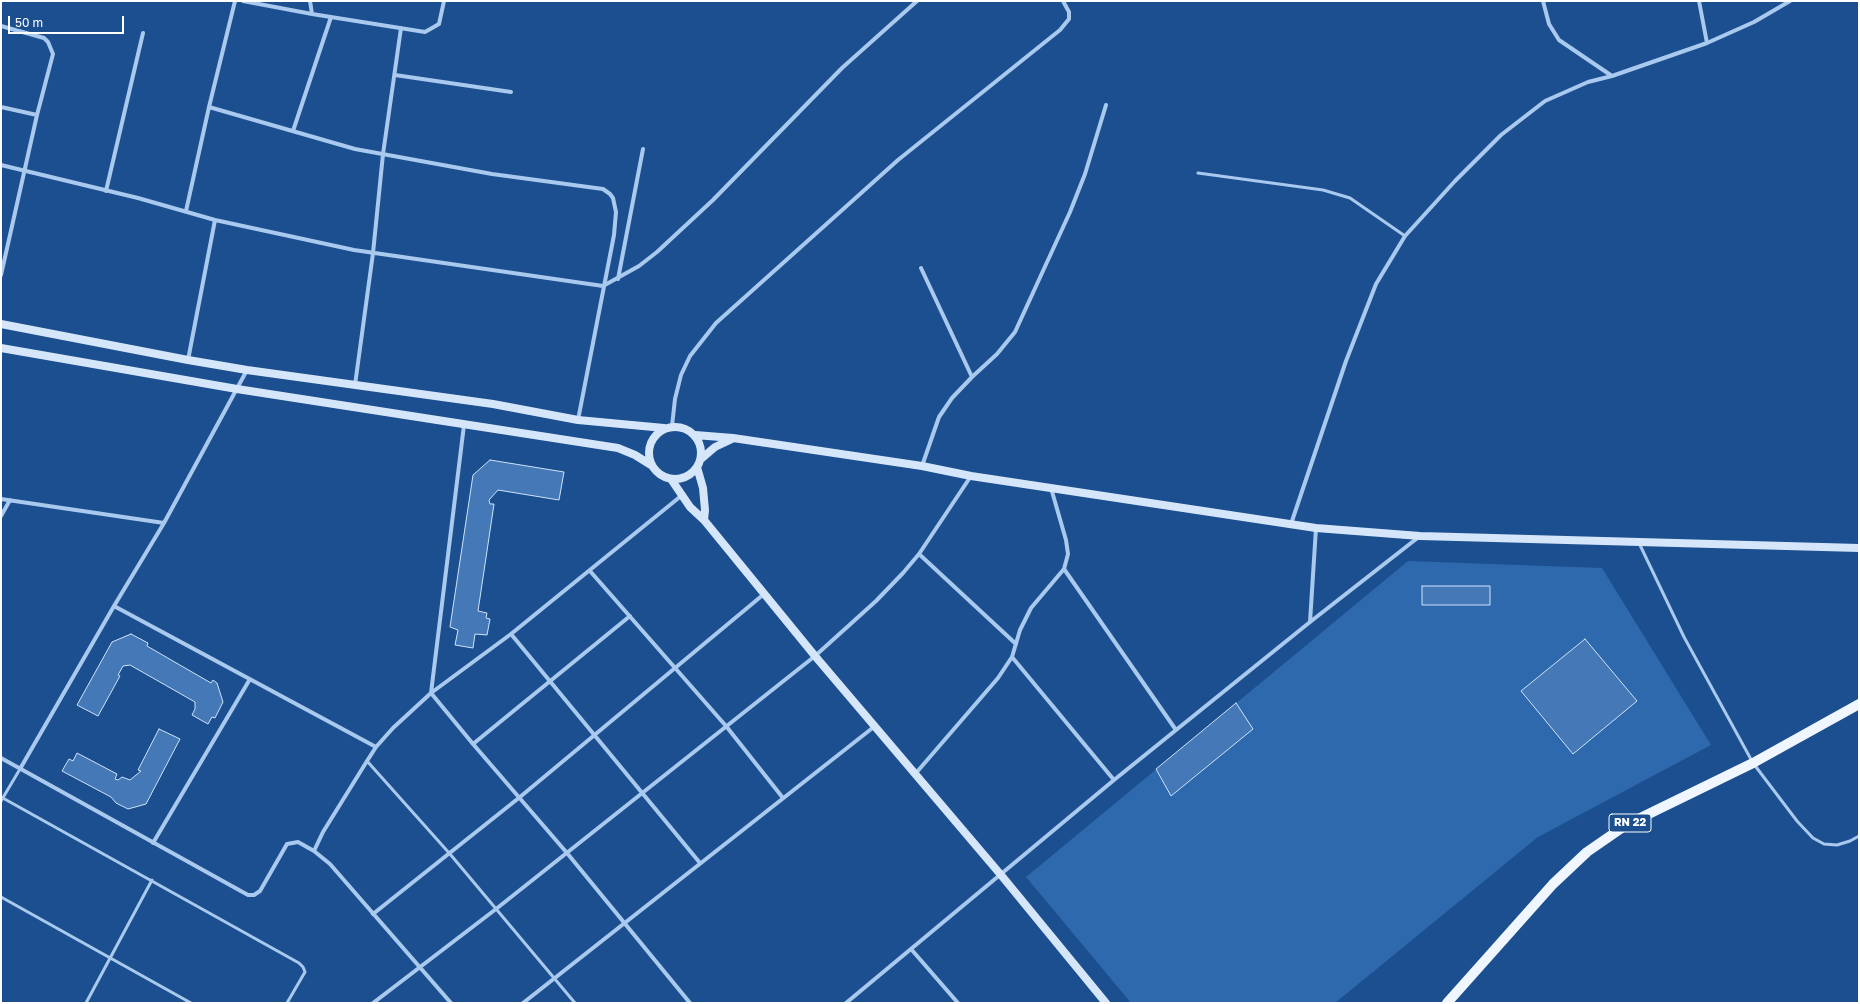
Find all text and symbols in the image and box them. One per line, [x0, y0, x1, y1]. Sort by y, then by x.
scale bar [10, 8, 126, 34]
text: 50 m [15, 15, 43, 30]
road number: RN 22 [1609, 814, 1651, 832]

